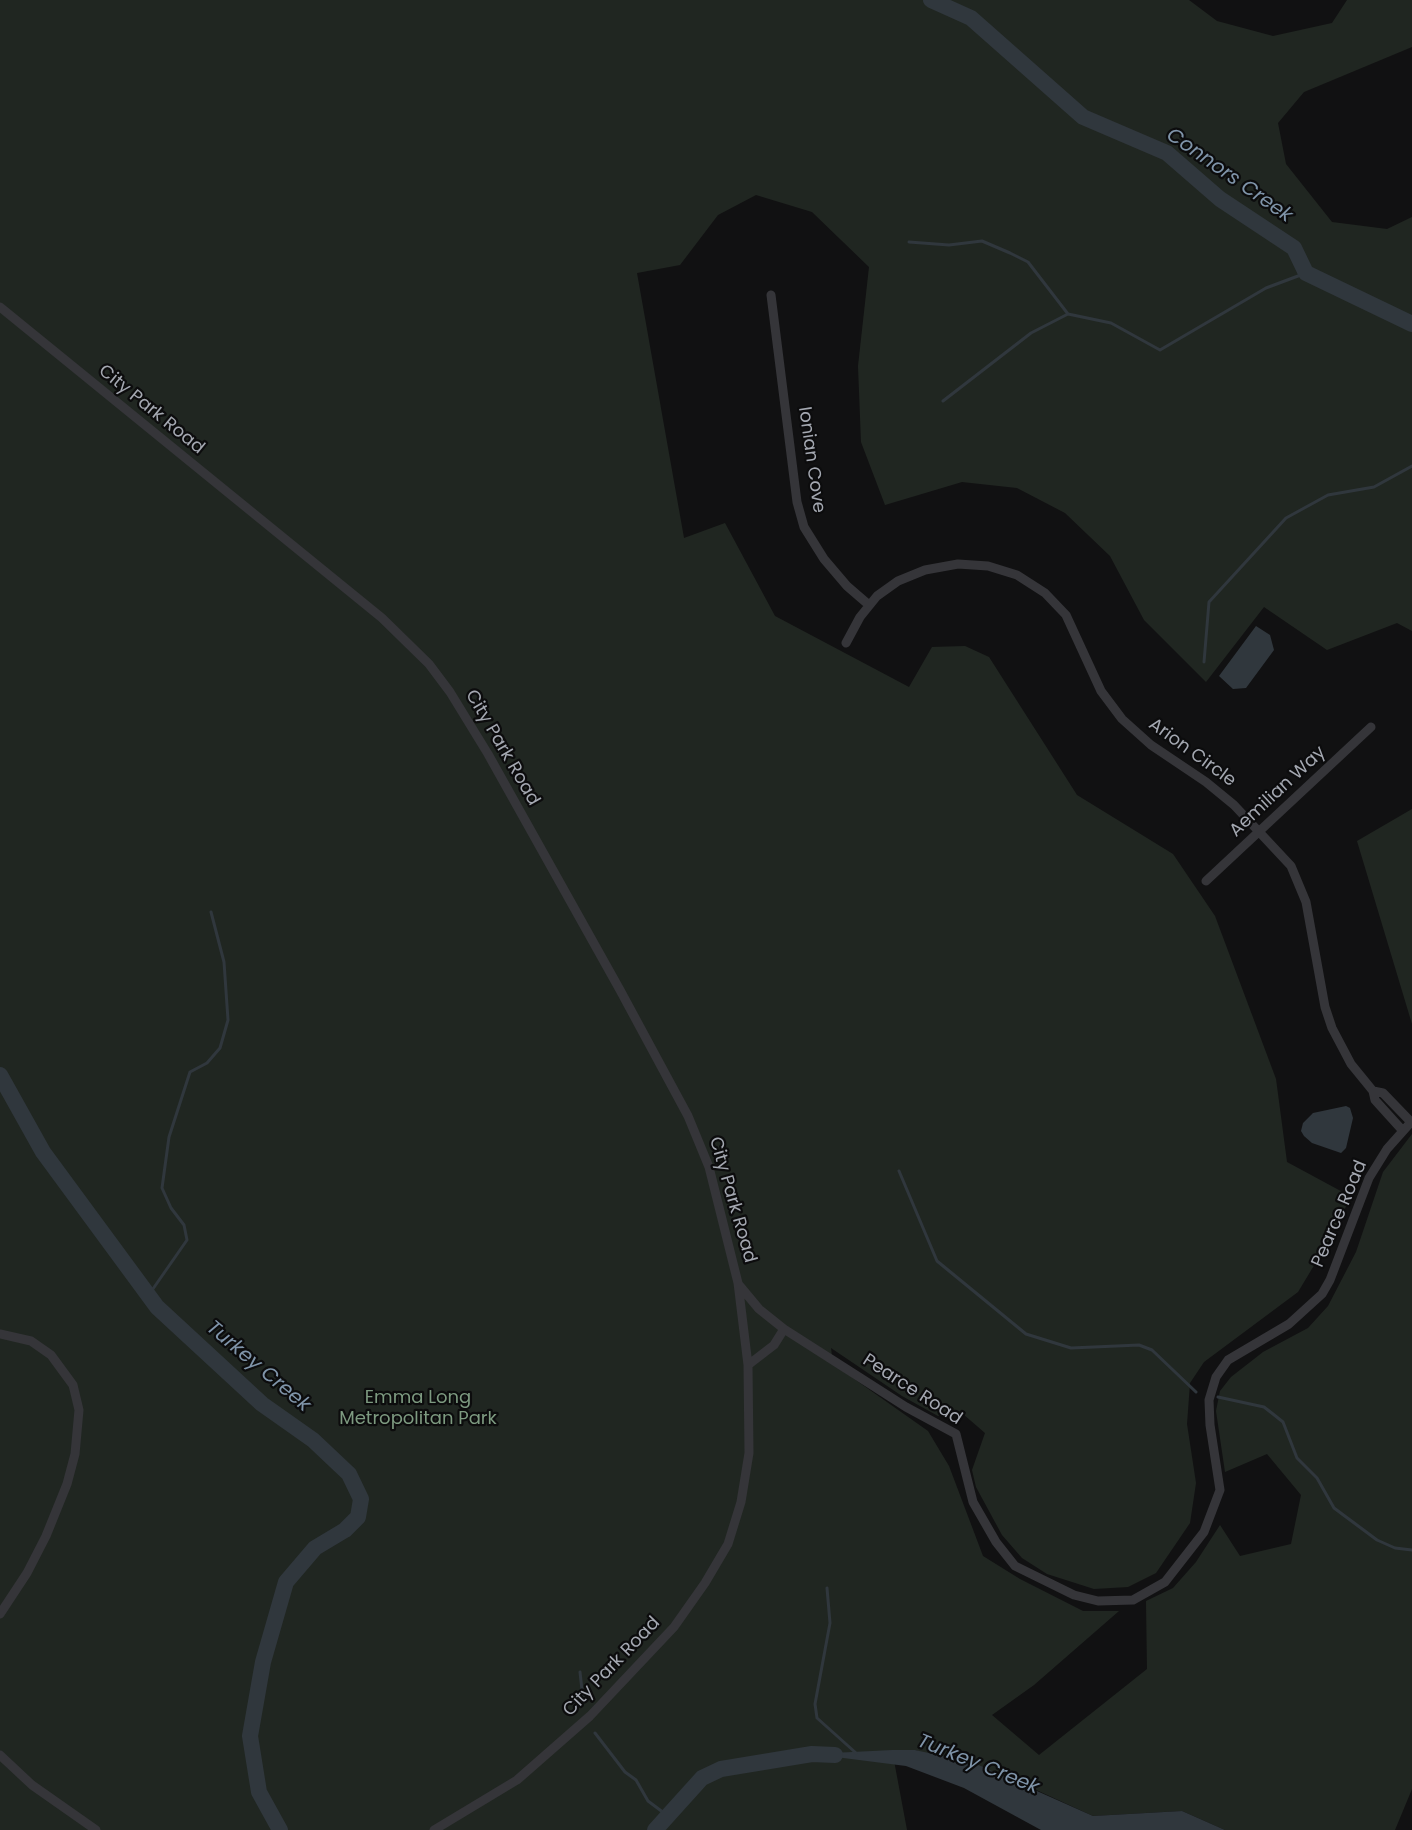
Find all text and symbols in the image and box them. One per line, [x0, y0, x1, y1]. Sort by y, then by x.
water label: Connors Creek [1161, 124, 1297, 228]
street label: City Park Road [94, 361, 208, 459]
street label: Ionian Cove [793, 405, 829, 515]
street label: City Park Road [460, 686, 544, 810]
street label: Arion Circle [1144, 714, 1240, 792]
street label: Aemilian Way [1225, 742, 1331, 842]
street label: City Park Road [704, 1135, 760, 1265]
street label: Pearce Road [1308, 1157, 1372, 1271]
water label: Turkey Creek [201, 1316, 315, 1418]
street label: Pearce Road [858, 1350, 966, 1430]
park label: Emma Long Metropolitan Park [339, 1387, 497, 1430]
street label: City Park Road [559, 1613, 665, 1721]
water label: Turkey Creek [914, 1730, 1042, 1800]

